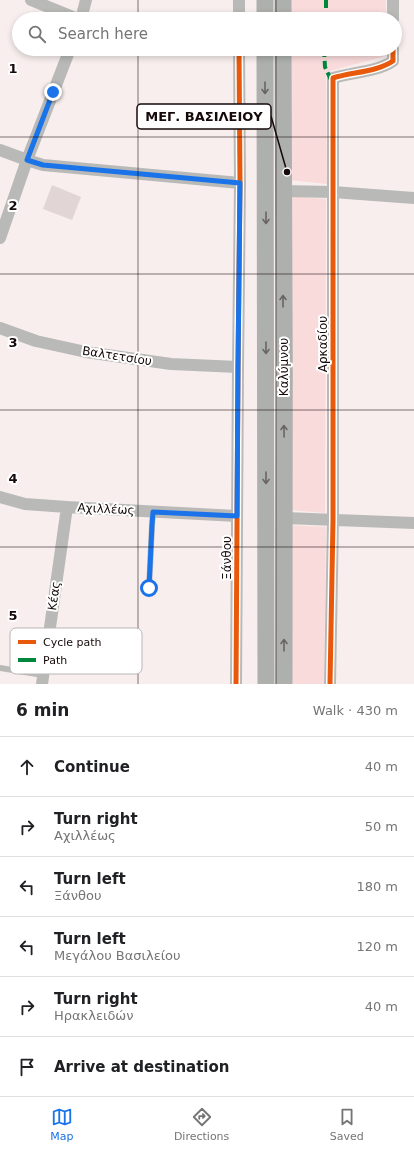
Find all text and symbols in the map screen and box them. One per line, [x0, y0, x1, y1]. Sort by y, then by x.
search box [12, 12, 402, 56]
icon: search [26, 23, 48, 45]
text: Search here [58, 25, 148, 43]
text: 1 [8, 61, 18, 76]
one-way arrow [261, 81, 269, 94]
route end [44, 83, 62, 101]
callout: ΜΕΓ. ΒΑΣΙΛΕΙΟΥ [137, 104, 271, 129]
text: ΜΕΓ. ΒΑΣΙΛΕΙΟΥ [145, 109, 263, 124]
text: 2 [8, 198, 18, 213]
one-way arrow [262, 211, 270, 224]
one-way arrow [279, 295, 287, 308]
street label: Αρκαδίου [316, 316, 330, 372]
text: 3 [8, 335, 18, 350]
street label: Καλύμνου [277, 338, 291, 396]
one-way arrow [262, 341, 270, 354]
street label: Βαλτετσίου [81, 344, 153, 368]
one-way arrow [280, 425, 288, 438]
text: 4 [8, 471, 18, 486]
one-way arrow [262, 471, 270, 484]
street label: Αχιλλέως [77, 501, 135, 517]
street label: Ξάνθου [220, 536, 234, 580]
route start [140, 579, 158, 597]
street label: Κέας [45, 581, 63, 611]
text: 5 [8, 608, 18, 623]
legend [10, 628, 142, 674]
text: Cycle path [43, 636, 102, 649]
one-way arrow [280, 639, 288, 652]
text: Path [43, 654, 67, 667]
text: 6 min [16, 700, 69, 720]
text: Walk · 430 m [313, 703, 398, 718]
icon: ahead [16, 756, 38, 778]
text: Continue [54, 758, 130, 776]
text: 40 m [365, 759, 398, 774]
text: Turn right [54, 810, 138, 828]
icon: right [16, 816, 38, 838]
text: 50 m [365, 819, 398, 834]
text: Αχιλλέως [54, 828, 116, 843]
text: Turn left [54, 870, 126, 888]
icon: left [16, 876, 38, 898]
text: 180 m [356, 879, 398, 894]
text: Ξάνθου [54, 888, 101, 903]
text: Turn left [54, 930, 126, 948]
icon: left [16, 936, 38, 958]
text: 120 m [356, 939, 398, 954]
text: Μεγάλου Βασιλείου [54, 948, 181, 963]
text: Turn right [54, 990, 138, 1008]
icon: right [16, 996, 38, 1018]
text: 40 m [365, 999, 398, 1014]
text: Ηρακλειδών [54, 1008, 133, 1023]
icon: arrive [16, 1056, 38, 1078]
text: Arrive at destination [54, 1058, 229, 1076]
tab: Map [50, 1106, 73, 1143]
tab: Directions [174, 1106, 229, 1143]
tab: Saved [330, 1106, 364, 1143]

